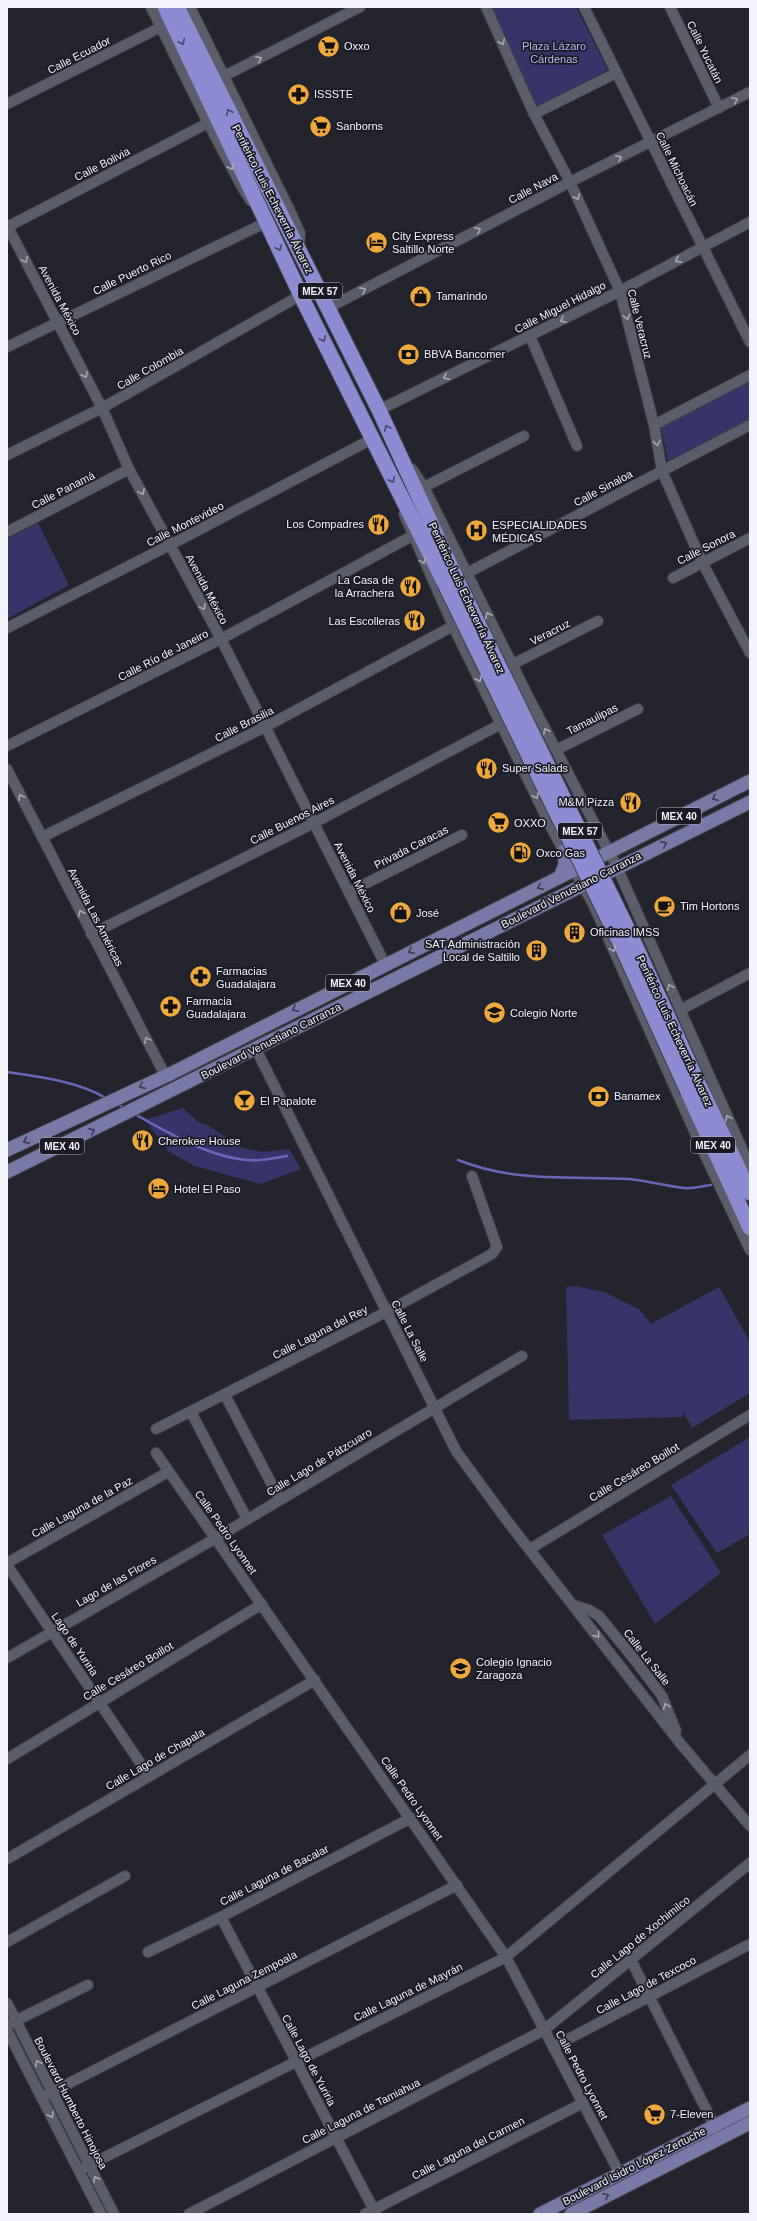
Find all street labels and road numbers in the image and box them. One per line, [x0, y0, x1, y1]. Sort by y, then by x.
street label: Calle Yucatán [685, 19, 725, 85]
street label: Calle Ecuador [45, 34, 113, 76]
street label: Periférico Luis Echeverría Álvarez [230, 122, 316, 276]
street label: Calle Michoacán [654, 130, 700, 208]
street label: Calle Bolivia [72, 145, 132, 183]
street label: Calle Nava [506, 170, 560, 206]
street label: Calle Puerto Rico [91, 249, 173, 297]
street label: Avenida México [37, 263, 83, 337]
street label: Calle Miguel Hidalgo [512, 279, 608, 335]
road number: MEX 57 [298, 283, 342, 299]
street label: Calle Veracruz [626, 288, 654, 360]
street label: Calle Colombia [115, 344, 186, 392]
street label: Calle Sinaloa [572, 467, 635, 509]
street label: Calle Panamá [29, 469, 97, 511]
street label: Calle Montevideo [144, 499, 226, 549]
street label: Periférico Luis Echeverría Álvarez [427, 520, 507, 676]
street label: Calle Sonora [675, 527, 738, 567]
street label: Avenida México [184, 552, 230, 626]
street label: Veracruz [528, 617, 572, 647]
street label: Calle Río de Janeiro [116, 627, 210, 683]
street label: Tamaulipas [564, 701, 620, 737]
street label: Calle Brasilia [213, 704, 276, 744]
street label: Calle Buenos Aires [248, 793, 337, 846]
road number: MEX 40 [657, 808, 701, 824]
street label: Privada Caracas [372, 823, 450, 871]
road number: MEX 57 [558, 823, 602, 839]
street label: Avenida México [332, 840, 378, 914]
street label: Boulevard Venustiano Carranza [499, 849, 644, 931]
street label: Avenida Las Américas [66, 866, 126, 969]
street label: Periférico Luis Echeverría Álvarez [635, 953, 715, 1109]
road number: MEX 40 [326, 975, 370, 991]
street label: Boulevard Venustiano Carranza [199, 1000, 344, 1082]
road number: MEX 40 [691, 1137, 735, 1153]
road number: MEX 40 [40, 1138, 84, 1154]
street label: Calle La Salle [389, 1298, 431, 1364]
street label: Calle Laguna del Rey [270, 1303, 370, 1361]
street label: Calle Lago de Pátzcuaro [264, 1426, 374, 1498]
street label: Calle Cesáreo Boillot [587, 1440, 681, 1504]
street label: Calle Laguna de la Paz [29, 1474, 135, 1540]
street label: Calle Pedro Lyonnet [193, 1488, 259, 1576]
street label: Lago de las Flores [74, 1553, 159, 1609]
street label: Lago de Yuriria [49, 1610, 101, 1679]
street label: Calle La Salle [621, 1627, 673, 1687]
street label: Calle Cesáreo Boillot [81, 1639, 175, 1703]
street label: Calle Lago de Chapala [104, 1725, 207, 1792]
street label: Calle Pedro Lyonnet [379, 1754, 445, 1842]
street label: Calle Laguna de Bacalar [218, 1842, 331, 1908]
street label: Calle Lago de Xochimilco [588, 1893, 692, 1981]
street label: Calle Laguna Zempoala [189, 1948, 300, 2012]
street label: Calle Lago de Texcoco [594, 1954, 698, 2016]
street label: Calle Laguna de Mayrán [352, 1960, 464, 2024]
street label: Calle Lago de Yuriria [280, 2012, 339, 2109]
street label: Calle Pedro Lyonnet [553, 2028, 611, 2122]
street label: Boulevard Humberto Hinojosa [32, 2035, 110, 2172]
street label: Calle Laguna de Tamiahua [300, 2076, 423, 2146]
street label: Calle Laguna del Carmen [410, 2114, 526, 2182]
street label: Boulevard Isidro López Zertuche [560, 2125, 708, 2207]

